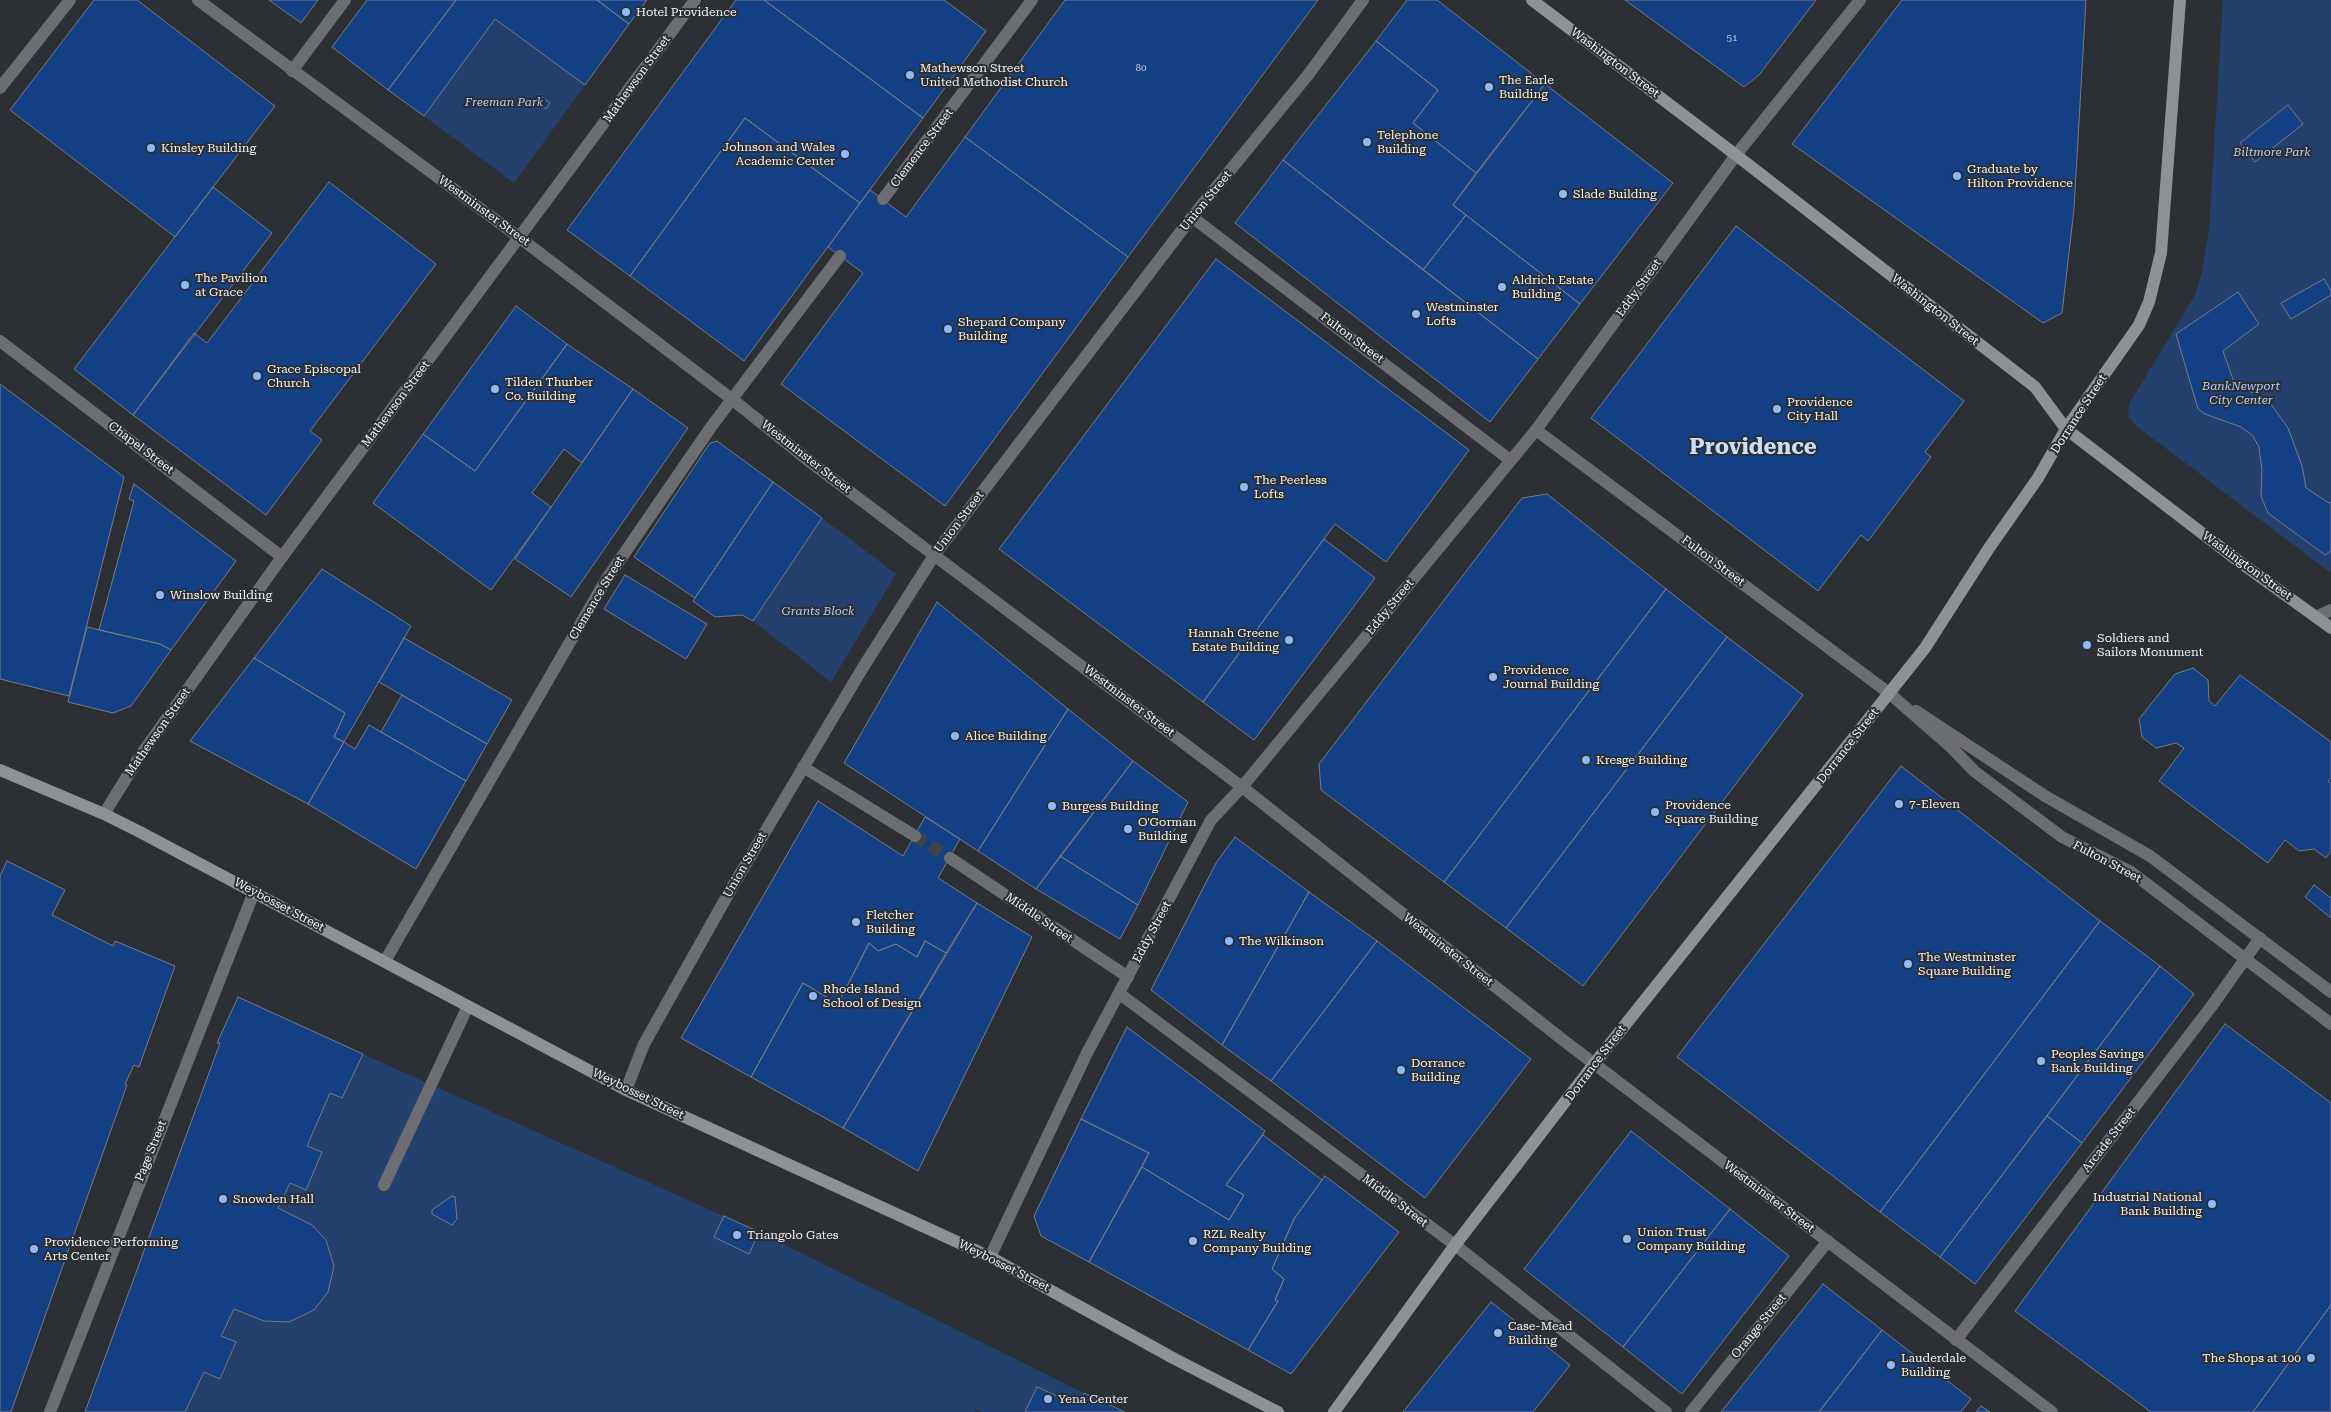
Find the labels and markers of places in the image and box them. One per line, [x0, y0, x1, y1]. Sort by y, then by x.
place label: Hotel Providence [636, 5, 737, 19]
marker: Hotel Providence [620, 6, 632, 18]
place label: Mathewson Street United Methodist Church [920, 61, 1068, 89]
marker: Mathewson Street United Methodist Church [904, 69, 916, 81]
place label: The Earle Building [1499, 73, 1554, 101]
marker: The Earle Building [1483, 81, 1495, 93]
place label: Telephone Building [1377, 128, 1438, 156]
marker: Telephone Building [1361, 136, 1373, 148]
place label: Johnson and Wales Academic Center [723, 140, 835, 168]
place label: Kinsley Building [161, 141, 256, 155]
marker: Kinsley Building [145, 142, 157, 154]
marker: Johnson and Wales Academic Center [839, 148, 851, 160]
place label: Graduate by Hilton Providence [1967, 162, 2073, 190]
marker: Graduate by Hilton Providence [1951, 170, 1963, 182]
place label: Slade Building [1573, 187, 1657, 201]
marker: Slade Building [1557, 188, 1569, 200]
place label: The Pavilion at Grace [195, 271, 267, 299]
place label: Aldrich Estate Building [1512, 273, 1593, 301]
marker: The Pavilion at Grace [179, 279, 191, 291]
marker: Aldrich Estate Building [1496, 281, 1508, 293]
place label: Westminster Lofts [1426, 300, 1499, 328]
marker: Westminster Lofts [1410, 308, 1422, 320]
place label: Shepard Company Building [958, 315, 1066, 343]
marker: Shepard Company Building [942, 323, 954, 335]
place label: Grace Episcopal Church [267, 362, 361, 390]
marker: Grace Episcopal Church [251, 370, 263, 382]
place label: Tilden Thurber Co. Building [505, 375, 593, 403]
marker: Tilden Thurber Co. Building [489, 383, 501, 395]
place label: Providence City Hall [1787, 395, 1853, 423]
marker: Providence City Hall [1771, 403, 1783, 415]
place label: The Peerless Lofts [1254, 473, 1327, 501]
marker: The Peerless Lofts [1238, 481, 1250, 493]
place label: Winslow Building [170, 588, 272, 602]
marker: Winslow Building [154, 589, 166, 601]
place label: Hannah Greene Estate Building [1188, 626, 1279, 654]
place label: Soldiers and Sailors Monument [2097, 631, 2203, 659]
marker: Hannah Greene Estate Building [1283, 634, 1295, 646]
marker: Soldiers and Sailors Monument [2081, 639, 2093, 651]
place label: Providence Journal Building [1503, 663, 1599, 691]
marker: Providence Journal Building [1487, 671, 1499, 683]
place label: Alice Building [965, 729, 1046, 743]
marker: Alice Building [949, 730, 961, 742]
place label: Kresge Building [1596, 753, 1687, 767]
marker: Kresge Building [1580, 754, 1592, 766]
place label: 7-Eleven [1909, 797, 1960, 811]
place label: Providence Square Building [1665, 798, 1758, 826]
marker: 7-Eleven [1893, 798, 1905, 810]
place label: Burgess Building [1062, 799, 1159, 813]
marker: Burgess Building [1046, 800, 1058, 812]
marker: Providence Square Building [1649, 806, 1661, 818]
place label: O'Gorman Building [1138, 815, 1197, 843]
marker: O'Gorman Building [1122, 823, 1134, 835]
place label: Fletcher Building [866, 908, 915, 936]
marker: Fletcher Building [850, 916, 862, 928]
place label: The Wilkinson [1239, 934, 1324, 948]
marker: The Wilkinson [1223, 935, 1235, 947]
place label: The Westminster Square Building [1918, 950, 2016, 978]
marker: The Westminster Square Building [1902, 958, 1914, 970]
place label: Rhode Island School of Design [823, 982, 922, 1010]
marker: Rhode Island School of Design [807, 990, 819, 1002]
place label: Peoples Savings Bank Building [2051, 1047, 2144, 1075]
marker: Peoples Savings Bank Building [2035, 1055, 2047, 1067]
place label: Dorrance Building [1411, 1056, 1465, 1084]
marker: Dorrance Building [1395, 1064, 1407, 1076]
place label: Industrial National Bank Building [2093, 1190, 2202, 1218]
place label: Snowden Hall [233, 1192, 314, 1206]
marker: Snowden Hall [217, 1193, 229, 1205]
marker: Industrial National Bank Building [2206, 1198, 2218, 1210]
place label: Union Trust Company Building [1637, 1225, 1745, 1253]
place label: RZL Realty Company Building [1203, 1227, 1311, 1255]
place label: Triangolo Gates [747, 1228, 838, 1242]
marker: Triangolo Gates [731, 1229, 743, 1241]
marker: Union Trust Company Building [1621, 1233, 1633, 1245]
place label: Providence Performing Arts Center [44, 1235, 178, 1263]
marker: RZL Realty Company Building [1187, 1235, 1199, 1247]
marker: Providence Performing Arts Center [28, 1243, 40, 1255]
place label: Case-Mead Building [1508, 1319, 1573, 1347]
marker: Case-Mead Building [1492, 1327, 1504, 1339]
place label: Lauderdale Building [1901, 1351, 1966, 1379]
place label: The Shops at 100 [2202, 1351, 2301, 1365]
marker: The Shops at 100 [2305, 1352, 2317, 1364]
marker: Lauderdale Building [1885, 1359, 1897, 1371]
place label: Yena Center [1058, 1392, 1128, 1406]
marker: Yena Center [1042, 1393, 1054, 1405]

